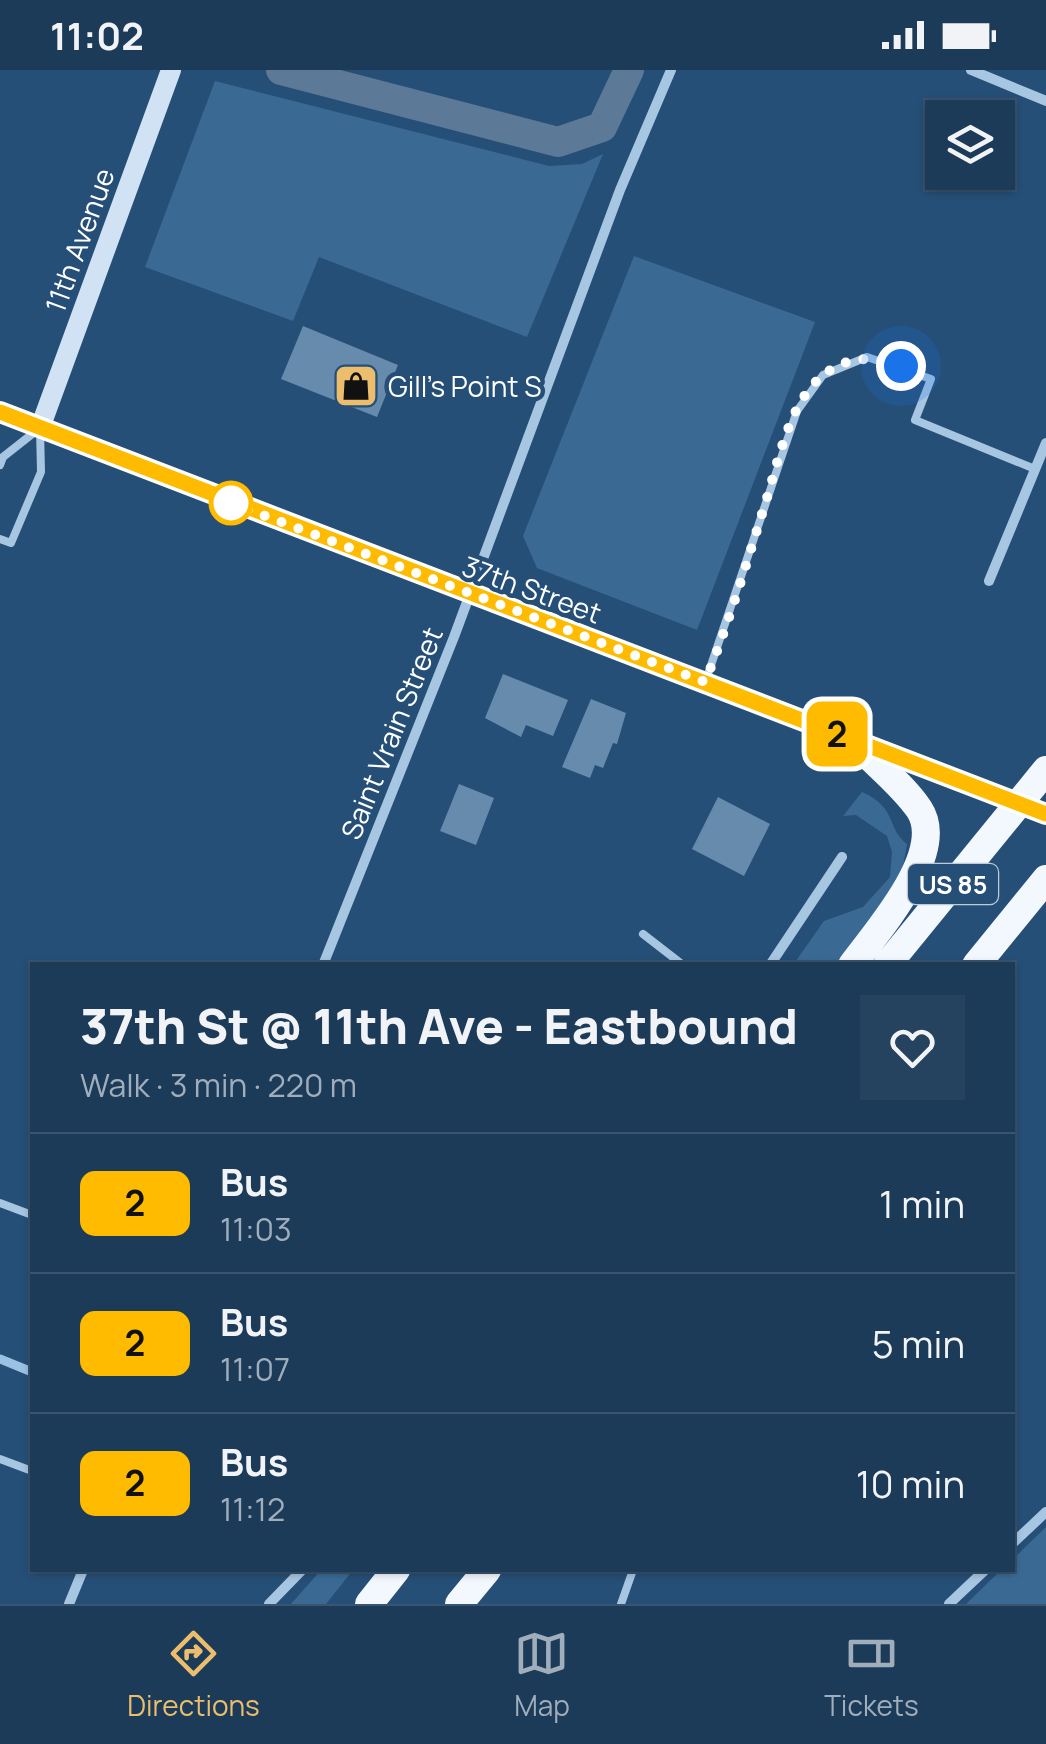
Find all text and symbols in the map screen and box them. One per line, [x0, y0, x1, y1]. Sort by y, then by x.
text: 11:02 [50, 9, 144, 61]
map controls [925, 100, 1015, 190]
button: layers [925, 100, 1015, 190]
street label: 11th Avenue [35, 162, 123, 318]
your location [876, 341, 926, 391]
shop icon: Gill's Point S [333, 363, 379, 409]
place label: Gill's Point S [388, 367, 541, 405]
unlabelled marker [210, 482, 252, 524]
street label: 37th Street [457, 546, 607, 632]
street label: Saint Vrain Street [331, 621, 451, 845]
line badge: 2 [804, 702, 870, 766]
text: 2 [827, 710, 847, 758]
road number: US 85 [908, 864, 998, 904]
text: 37th St @ 11th Ave - Eastbound [80, 993, 798, 1058]
button: heart [860, 995, 965, 1100]
text: Walk · 3 min · 220 m [80, 1063, 357, 1107]
text: Bus [220, 1155, 288, 1207]
text: 1 min [879, 1177, 965, 1229]
text: 2 [125, 1179, 145, 1227]
text: 11:03 [220, 1207, 292, 1251]
text: Bus [220, 1295, 288, 1347]
text: 5 min [872, 1317, 965, 1369]
text: 2 [125, 1319, 145, 1367]
text: 11:07 [220, 1347, 290, 1391]
text: Bus [220, 1435, 288, 1487]
text: 10 min [856, 1457, 965, 1509]
text: 2 [125, 1459, 145, 1507]
text: 11:12 [220, 1487, 285, 1531]
tab: Directions [127, 1626, 260, 1724]
tab: Map [514, 1626, 570, 1724]
tab: Tickets [824, 1626, 919, 1724]

